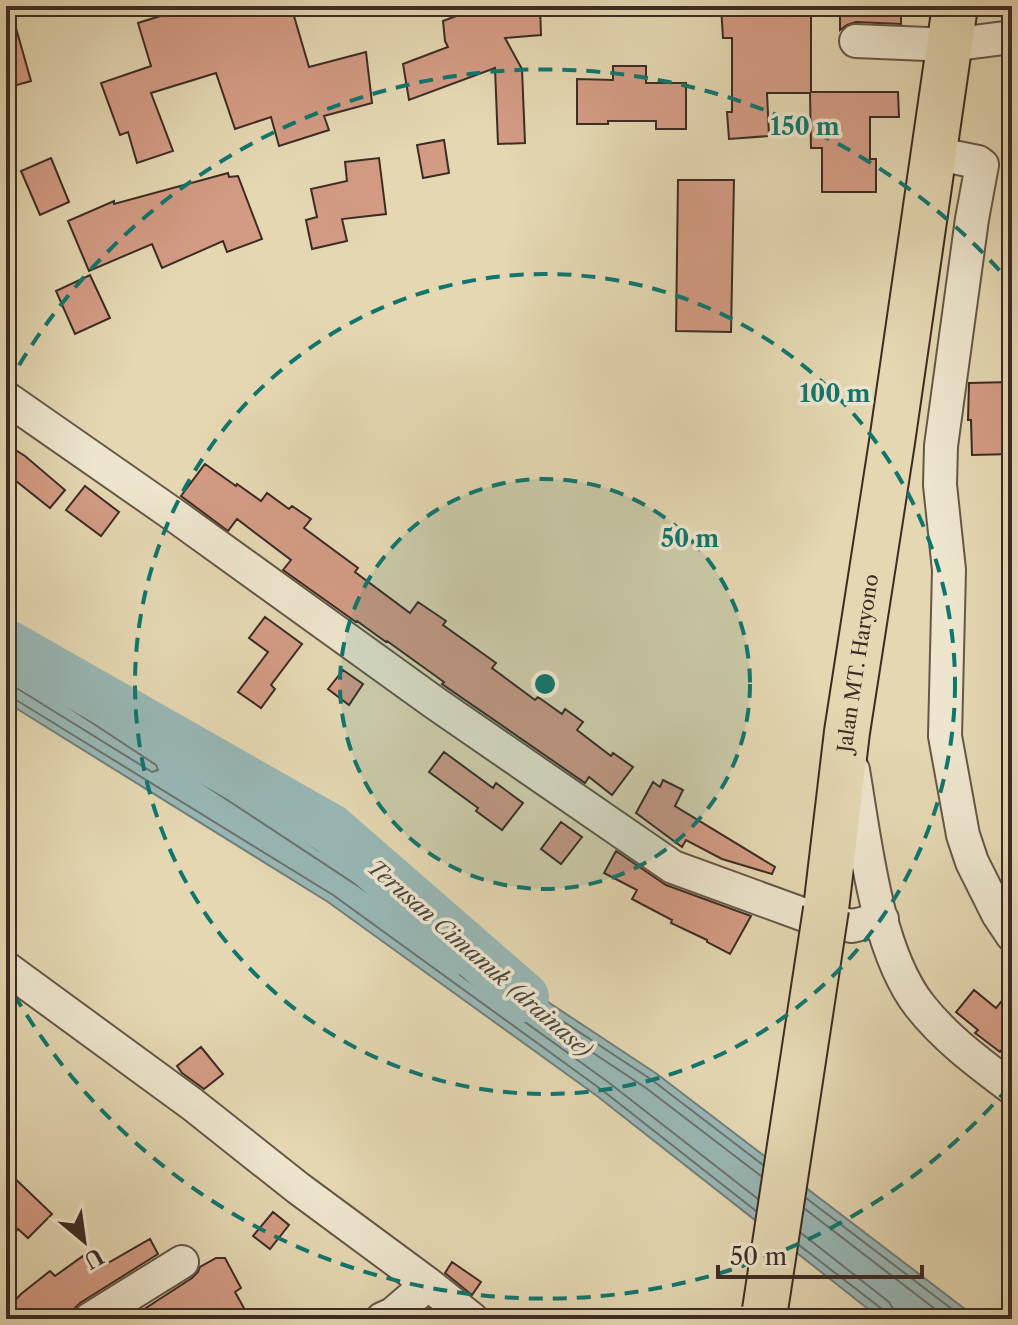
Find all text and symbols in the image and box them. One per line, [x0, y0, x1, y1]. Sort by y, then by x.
text: 150 m [770, 112, 840, 141]
text: 100 m [799, 379, 871, 408]
text: 50 m [661, 524, 719, 553]
street label: Jalan MT. Haryono [832, 572, 883, 757]
centre of rings [531, 670, 559, 698]
water label: Terusan Cimanuk (drainase) [362, 854, 598, 1064]
north arrow [44, 1201, 124, 1281]
scale bar [718, 1229, 922, 1279]
text: U [79, 1242, 108, 1274]
text: 50 m [730, 1242, 787, 1271]

